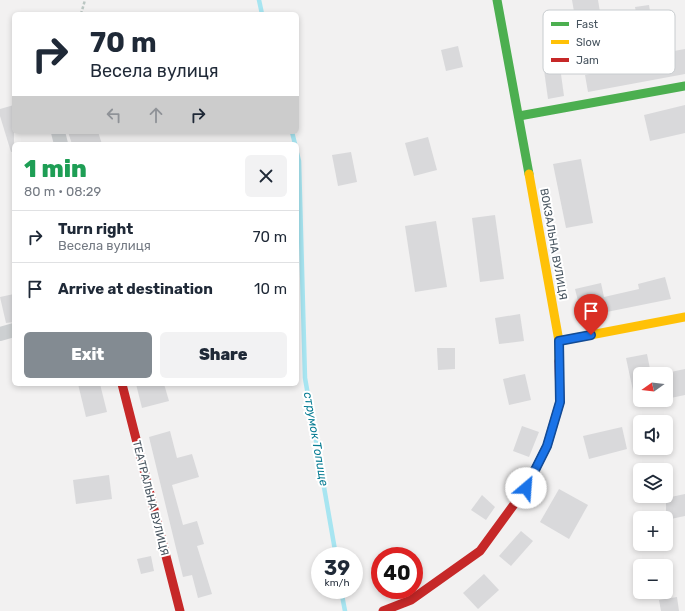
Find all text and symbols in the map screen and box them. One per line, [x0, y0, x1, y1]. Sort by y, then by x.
legend [543, 10, 675, 74]
text: Fast [576, 18, 599, 31]
text: 70 m [90, 26, 157, 59]
icon: right [24, 28, 76, 80]
text: Slow [576, 36, 601, 49]
text: Jam [576, 54, 599, 67]
text: Весела вулиця [90, 60, 219, 82]
icon: left [103, 104, 125, 126]
icon: ahead [145, 104, 167, 126]
icon: right [187, 104, 209, 126]
text: 1 min [24, 155, 87, 183]
button: close [245, 155, 287, 197]
text: 80 m · 08:29 [24, 184, 101, 199]
street label: ВОКЗАЛЬНА ВУЛИЦЯ [537, 187, 570, 301]
text: Turn right [58, 220, 133, 238]
icon: right [24, 226, 46, 248]
text: 70 m [253, 228, 287, 246]
text: Весела вулиця [58, 238, 151, 253]
icon: arrive [24, 278, 46, 300]
text: Arrive at destination [58, 280, 213, 298]
text: 10 m [254, 280, 287, 298]
pin [574, 294, 608, 335]
icon: arrive [580, 300, 602, 322]
button: Exit [24, 332, 152, 378]
button: Share [160, 332, 287, 378]
north arrow [633, 367, 673, 407]
map controls [633, 367, 673, 599]
water label: струмок Топище [301, 391, 331, 487]
button: sound [633, 415, 673, 455]
street label: ТЕАТРАЛЬНА ВУЛИЦЯ [130, 439, 171, 557]
button: layers [633, 463, 673, 503]
position arrow [505, 467, 547, 509]
button: + [633, 511, 673, 551]
speed limit sign: 40 [371, 547, 423, 599]
text: 39 [324, 556, 350, 580]
button: − [633, 559, 673, 599]
text: km/h [325, 577, 349, 589]

